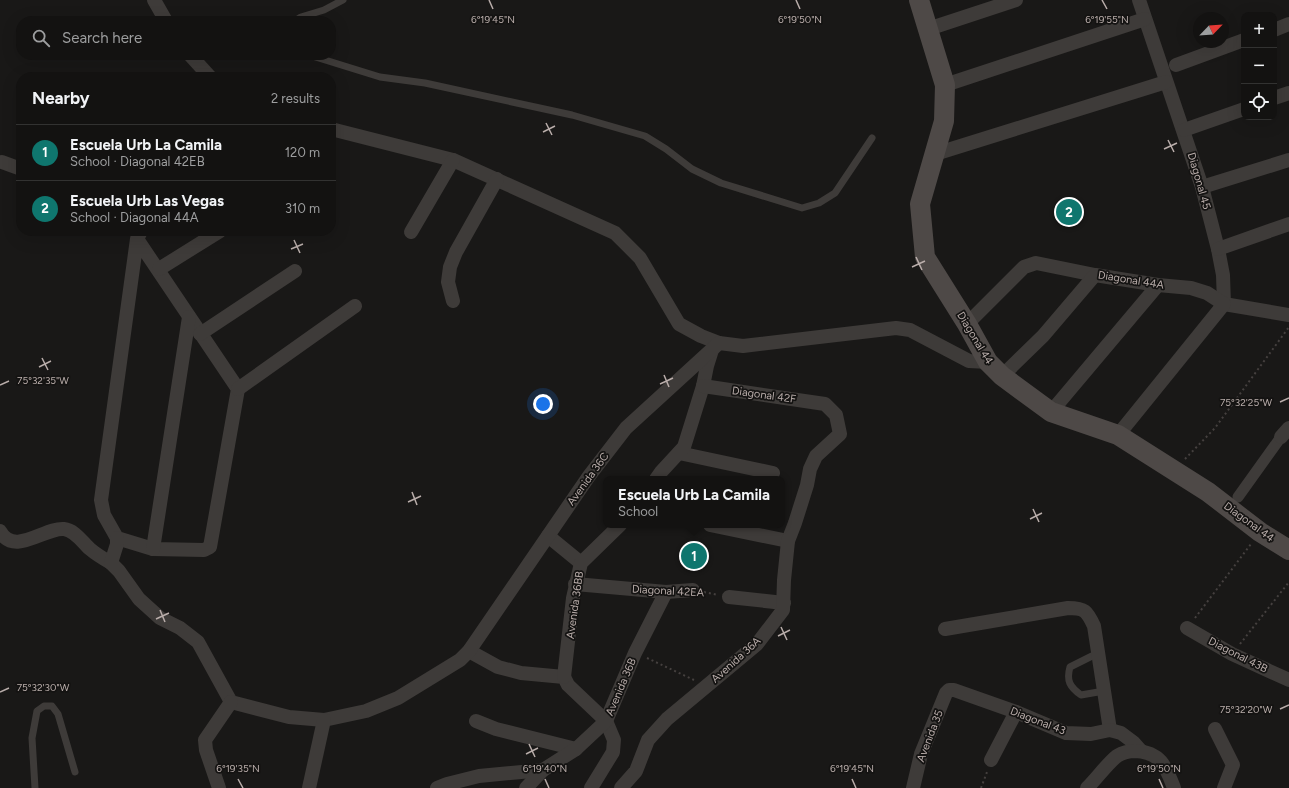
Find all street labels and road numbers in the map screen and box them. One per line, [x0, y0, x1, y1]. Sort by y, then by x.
street label: Diagonal 45 [1185, 151, 1213, 211]
street label: Diagonal 44A [1097, 268, 1165, 292]
street label: Diagonal 44 [954, 309, 996, 367]
street label: Diagonal 42F [731, 384, 797, 406]
street label: Avenida 36C [564, 450, 612, 508]
street label: Diagonal 44 [1221, 499, 1277, 545]
street label: Avenida 36BB [564, 570, 586, 640]
street label: Diagonal 42EA [632, 583, 705, 599]
street label: Avenida 36A [709, 634, 764, 686]
street label: Diagonal 43B [1206, 634, 1270, 676]
street label: Avenida 36B [603, 656, 639, 718]
street label: Diagonal 43 [1008, 704, 1068, 738]
street label: Avenida 35 [914, 708, 946, 764]

